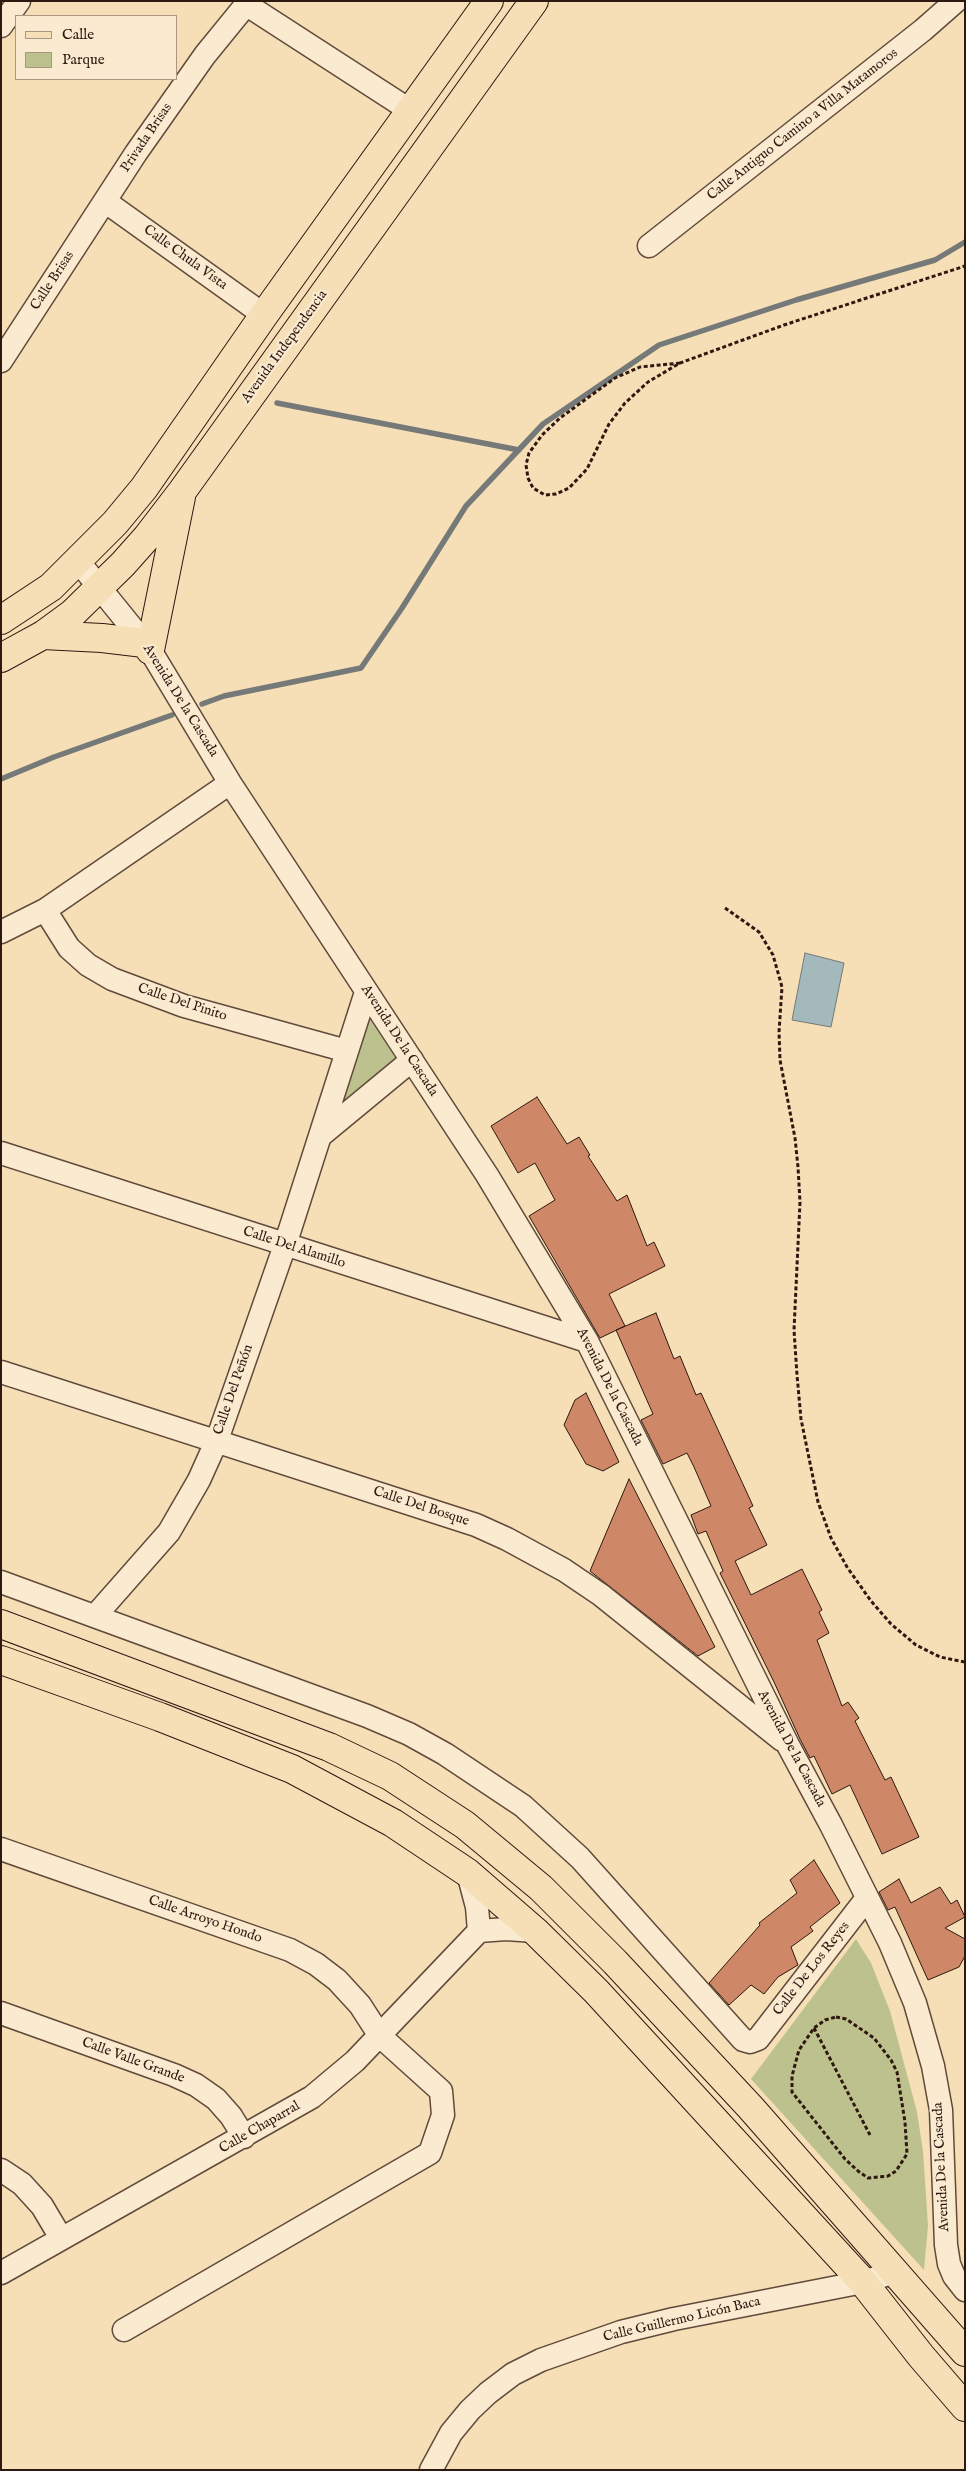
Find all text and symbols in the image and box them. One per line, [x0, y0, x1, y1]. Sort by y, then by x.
legend [15, 15, 178, 80]
text: Calle [62, 25, 94, 44]
street label: Calle Antiguo Camino a Villa Matamoros [704, 45, 902, 205]
text: Parque [62, 50, 105, 69]
street label: Privada Brisas [118, 100, 176, 176]
street label: Calle Chula Vista [140, 222, 230, 294]
street label: Calle Brisas [28, 248, 78, 314]
street label: Avenida Independencia [238, 287, 332, 407]
street label: Avenida De la Cascada [139, 642, 221, 760]
street label: Calle Del Pinito [135, 981, 229, 1025]
street label: Avenida De la Cascada [357, 982, 441, 1100]
street label: Calle Del Alamillo [241, 1224, 347, 1272]
street label: Avenida De la Cascada [572, 1325, 646, 1449]
street label: Calle Del Peñón [211, 1343, 257, 1437]
street label: Calle Del Bosque [371, 1484, 471, 1530]
street label: Avenida De la Cascada [753, 1688, 829, 1810]
street label: Calle Arroyo Hondo [146, 1893, 264, 1947]
street label: Calle De Los Reyes [770, 1919, 854, 2019]
street label: Calle Valle Grande [79, 2035, 187, 2087]
street label: Calle Chaparral [217, 2098, 303, 2158]
street label: Avenida De la Cascada [930, 2102, 954, 2232]
street label: Calle Guillermo Licón Baca [602, 2294, 762, 2346]

